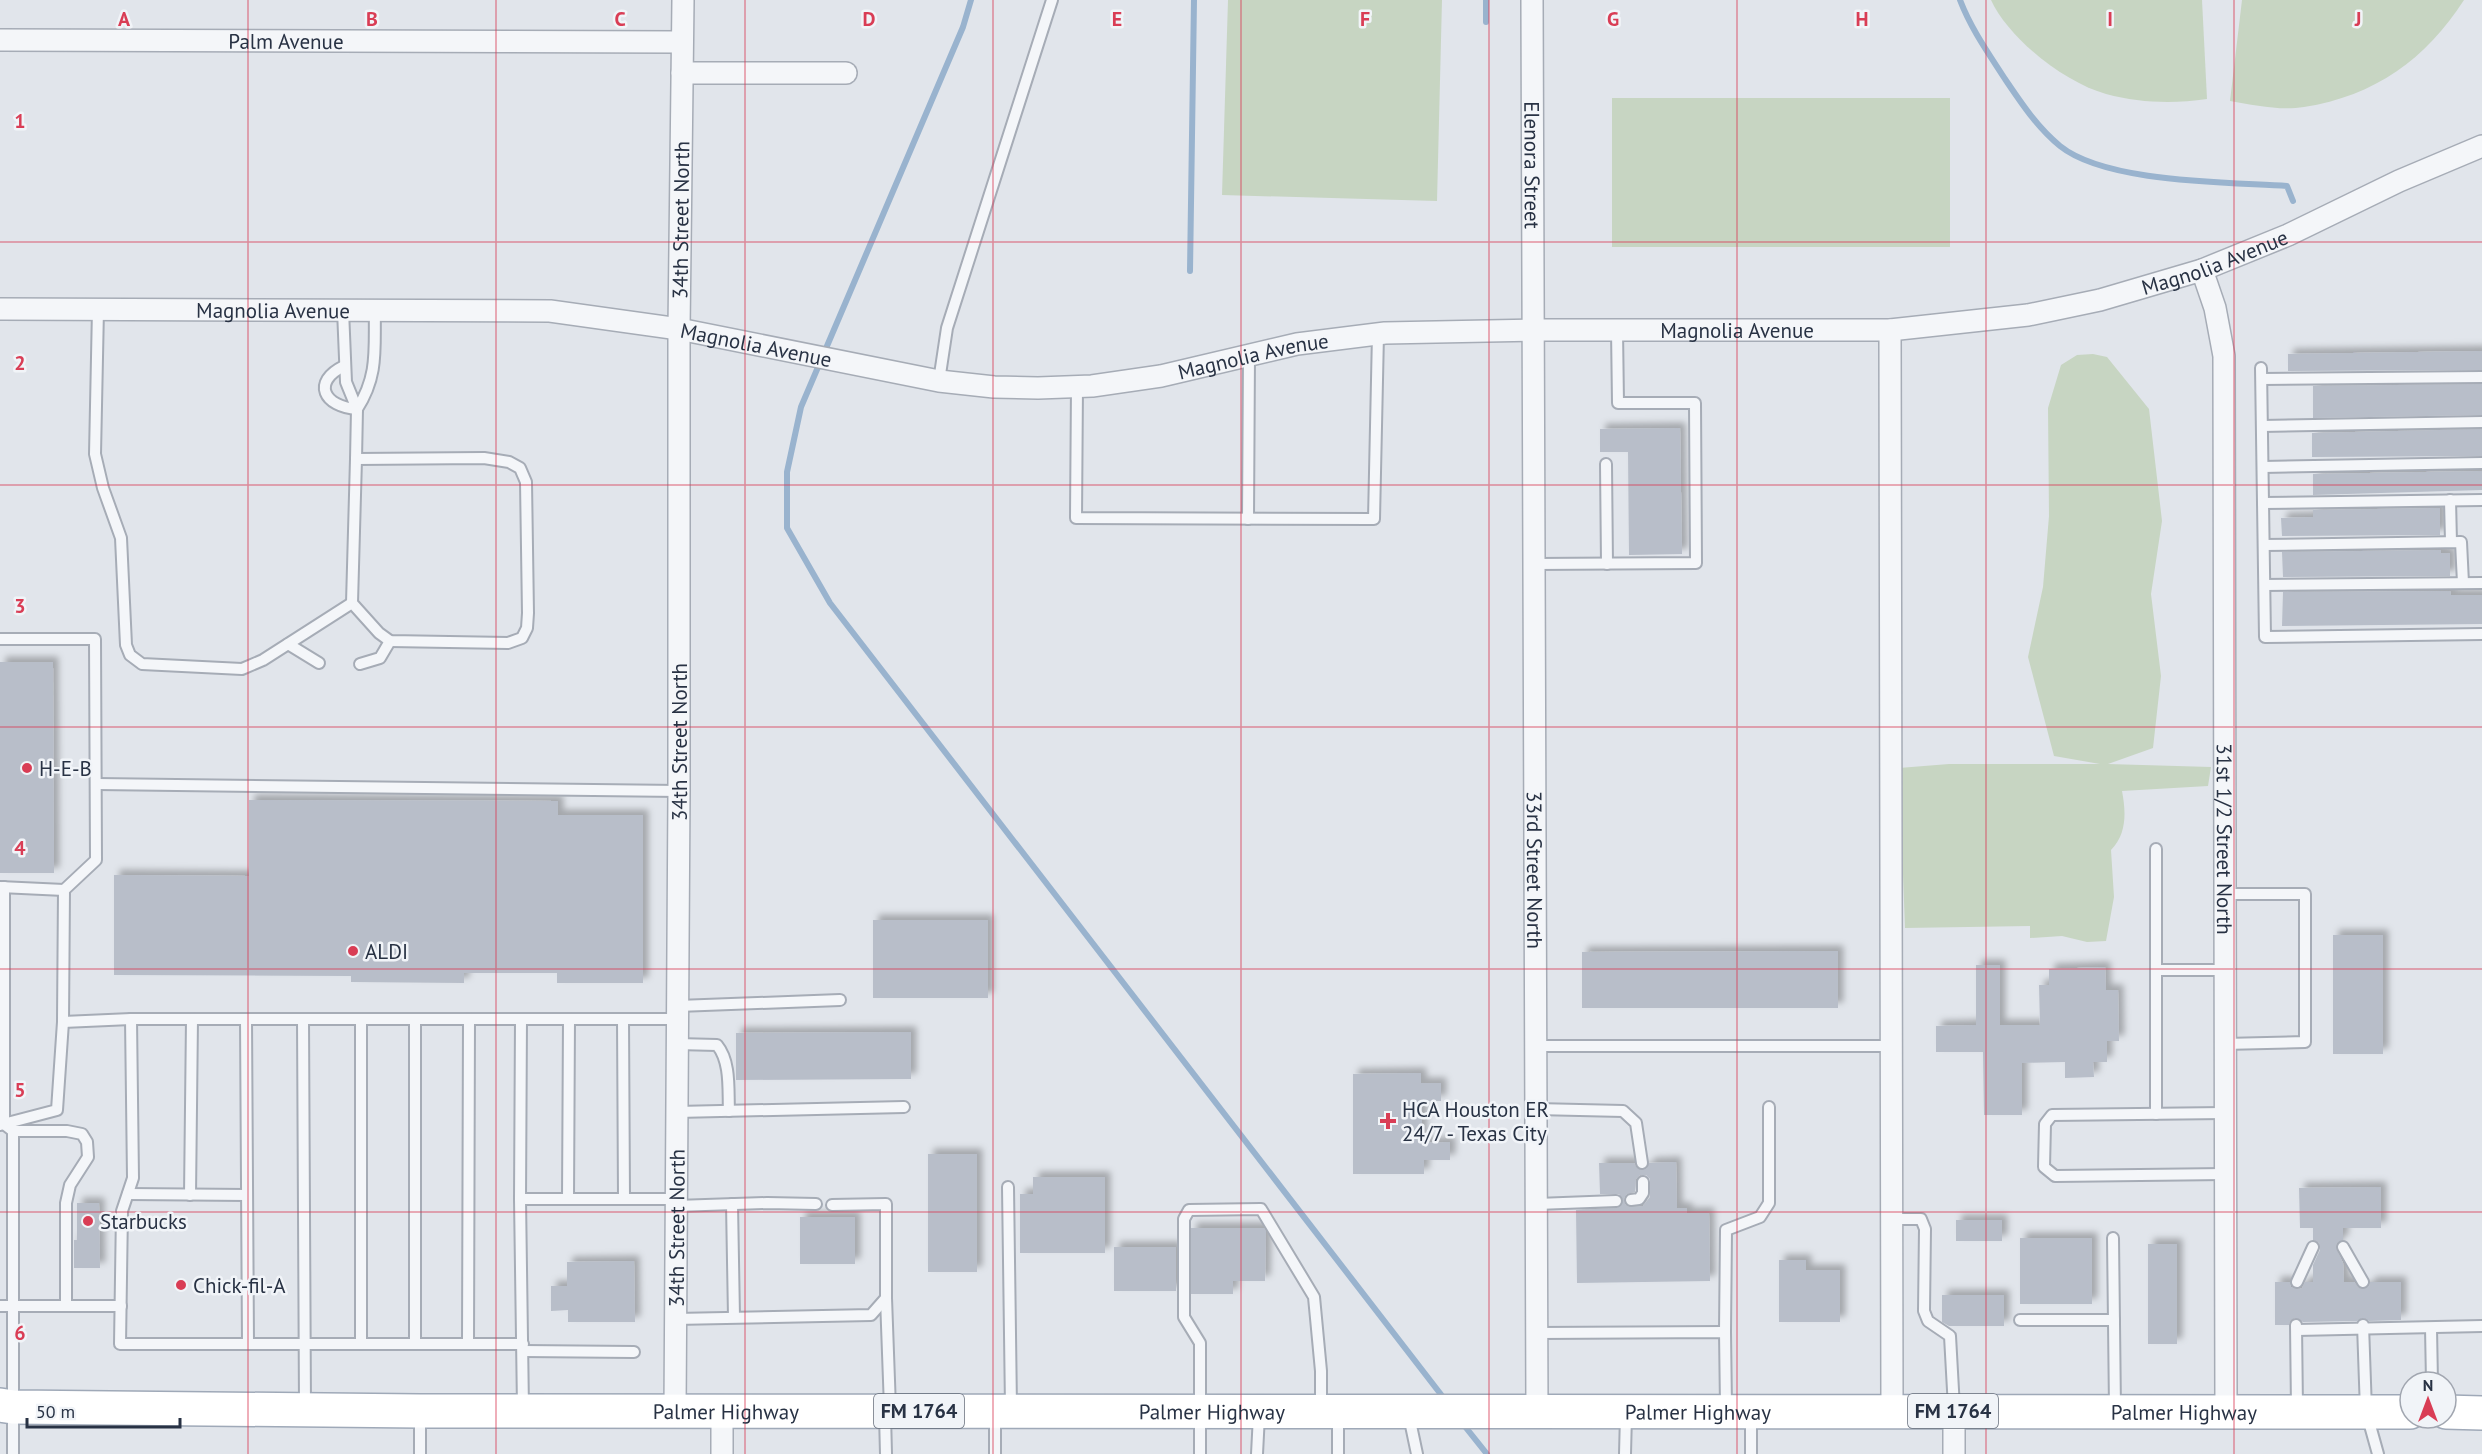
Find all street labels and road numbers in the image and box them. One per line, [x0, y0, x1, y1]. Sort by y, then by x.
street label: Palm Avenue [228, 27, 344, 55]
street label: Elenora Street [1519, 101, 1546, 229]
street label: 34th Street North [666, 141, 695, 299]
street label: Magnolia Avenue [2138, 223, 2292, 301]
street label: Magnolia Avenue [196, 296, 350, 324]
street label: Magnolia Avenue [678, 316, 834, 373]
street label: Magnolia Avenue [1660, 317, 1814, 344]
street label: Magnolia Avenue [1175, 327, 1330, 385]
street label: 34th Street North [665, 663, 693, 821]
street label: 31st 1/2 Street North [2211, 743, 2239, 935]
street label: 33rd Street North [1521, 791, 1549, 949]
street label: 34th Street North [662, 1149, 690, 1307]
road number: FM 1764 [874, 1394, 964, 1428]
road number: FM 1764 [1908, 1394, 1998, 1428]
street label: Palmer Highway [653, 1398, 799, 1425]
street label: Palmer Highway [1139, 1398, 1285, 1425]
street label: Palmer Highway [1625, 1398, 1771, 1425]
street label: Palmer Highway [2111, 1398, 2257, 1425]

